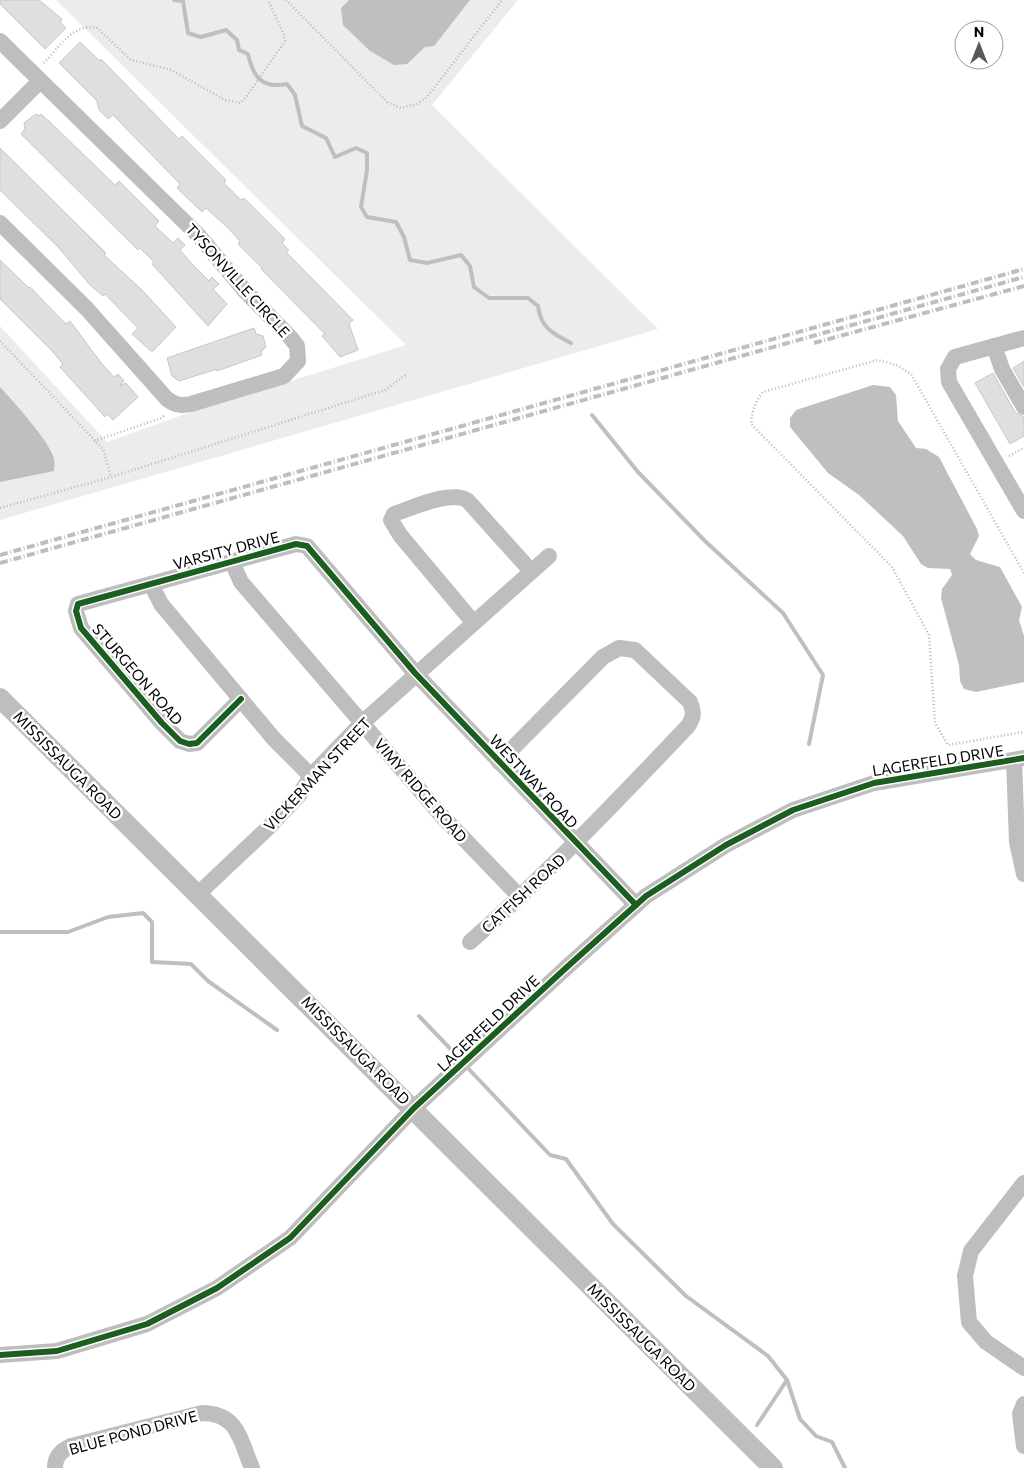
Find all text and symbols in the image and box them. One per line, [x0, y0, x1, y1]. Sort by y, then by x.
north arrow [954, 20, 1004, 70]
text: N [974, 23, 984, 40]
street label: TYSONVILLE CIRCLE [182, 219, 294, 341]
street label: VARSITY DRIVE [171, 527, 281, 573]
street label: STURGEON ROAD [89, 620, 187, 728]
street label: MISSISSAUGA ROAD [10, 707, 126, 823]
street label: VICKERMAN STREET [260, 713, 374, 834]
street label: WESTWAY ROAD [486, 730, 582, 832]
street label: VIMY RIDGE ROAD [371, 734, 471, 846]
street label: LAGERFELD DRIVE [871, 741, 1005, 779]
street label: CATFISH ROAD [477, 850, 569, 936]
street label: LAGERFELD DRIVE [433, 971, 543, 1075]
street label: MISSISSAUGA ROAD [298, 992, 414, 1108]
street label: MISSISSAUGA ROAD [584, 1279, 700, 1395]
street label: BLUE POND DRIVE [67, 1406, 199, 1458]

